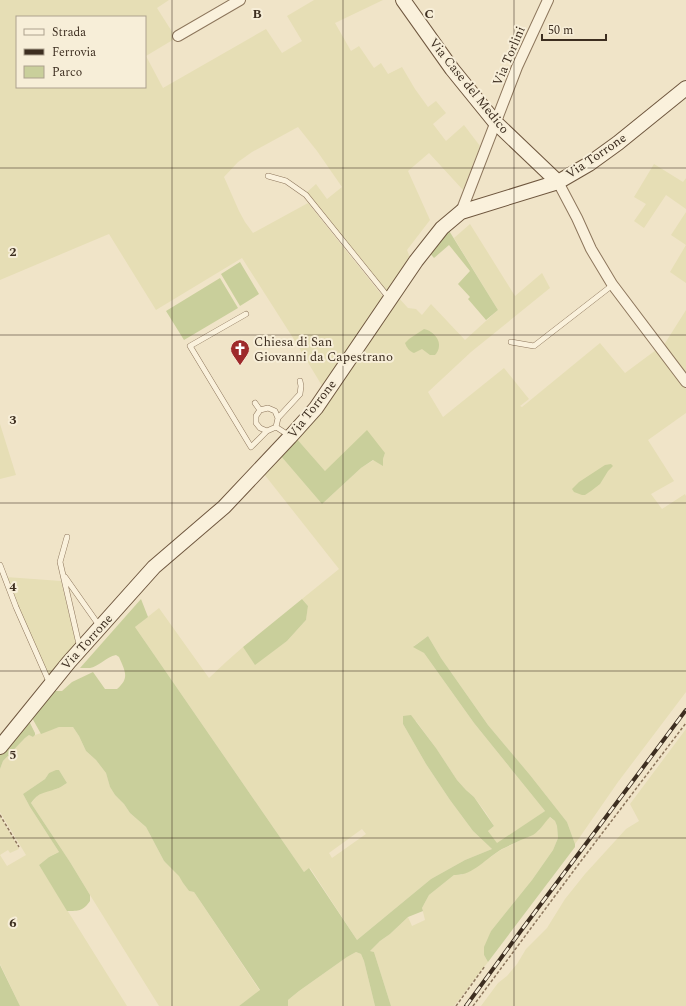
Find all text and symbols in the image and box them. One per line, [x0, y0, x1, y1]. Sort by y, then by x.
text: B [252, 4, 262, 24]
text: C [424, 4, 434, 24]
legend [16, 16, 146, 88]
scale bar [542, 16, 606, 42]
text: 50 m [548, 21, 573, 40]
text: Strada [52, 23, 86, 42]
street label: Via Torlini [487, 23, 531, 89]
street label: Via Case del Medico [424, 34, 514, 138]
text: Ferrovia [52, 43, 96, 62]
text: Parco [52, 63, 82, 82]
street label: Via Torrone [562, 128, 630, 184]
text: 2 [9, 242, 17, 262]
place label: Chiesa di San Giovanni da Capestrano [254, 332, 393, 367]
church icon: Chiesa di San Giovanni da Capestrano [229, 338, 251, 366]
street label: Via Torrone [283, 375, 341, 443]
text: 3 [9, 410, 17, 430]
text: 4 [9, 577, 17, 597]
street label: Via Torrone [56, 609, 118, 675]
text: 5 [9, 745, 17, 765]
text: 6 [9, 913, 17, 933]

